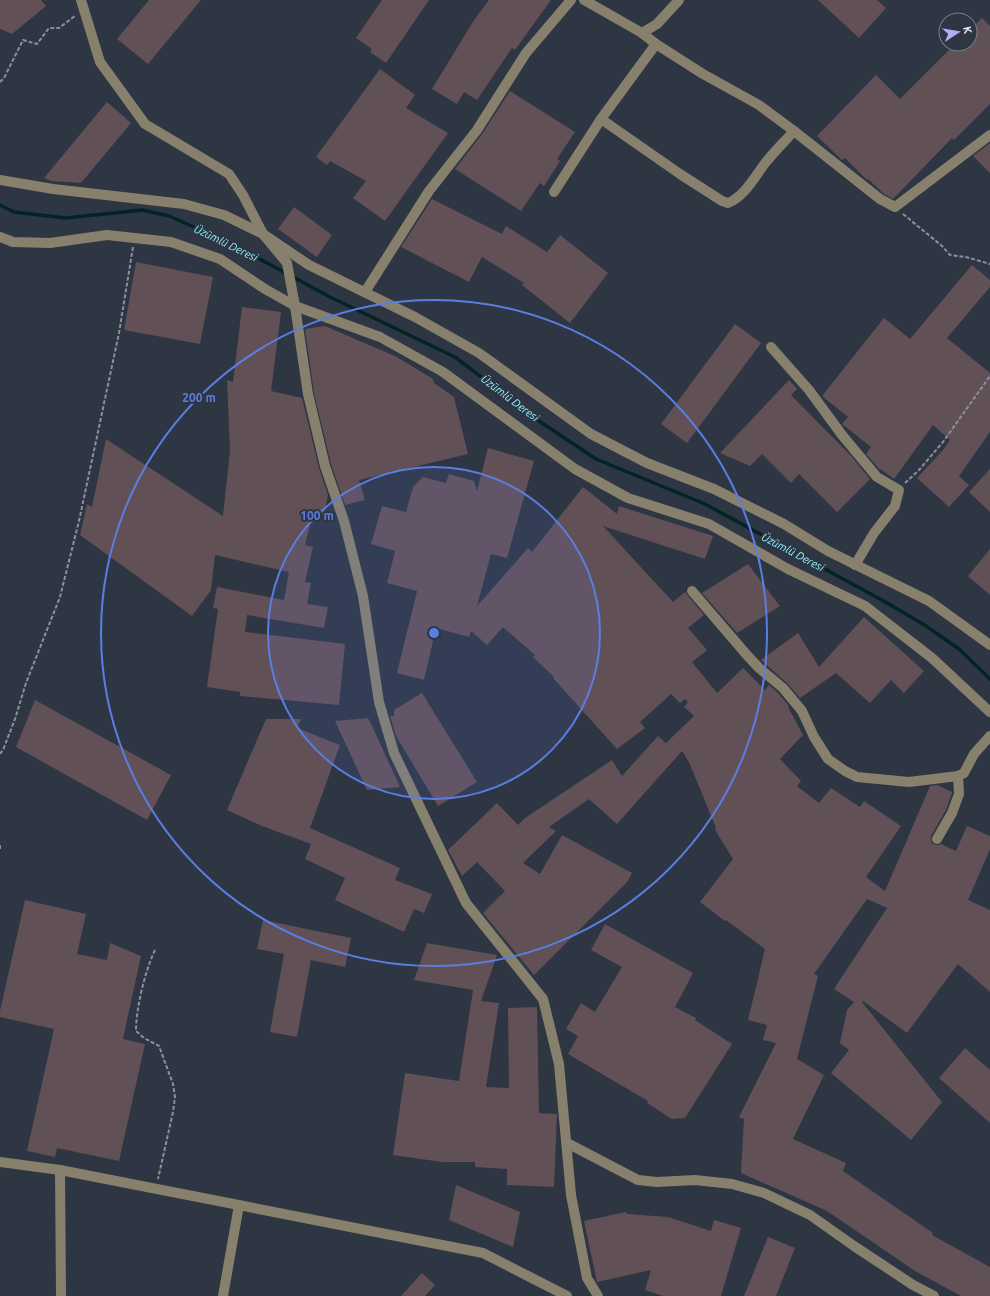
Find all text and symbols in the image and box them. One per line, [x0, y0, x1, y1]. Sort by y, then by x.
north arrow [938, 12, 978, 52]
text: K [961, 25, 975, 35]
water label: Üzümlü Deresi [192, 222, 261, 264]
water label: Üzümlü Deresi [479, 372, 542, 424]
text: 200 m [182, 391, 216, 404]
text: 100 m [300, 509, 334, 522]
water label: Üzümlü Deresi [760, 530, 828, 574]
centre of rings [427, 626, 441, 640]

